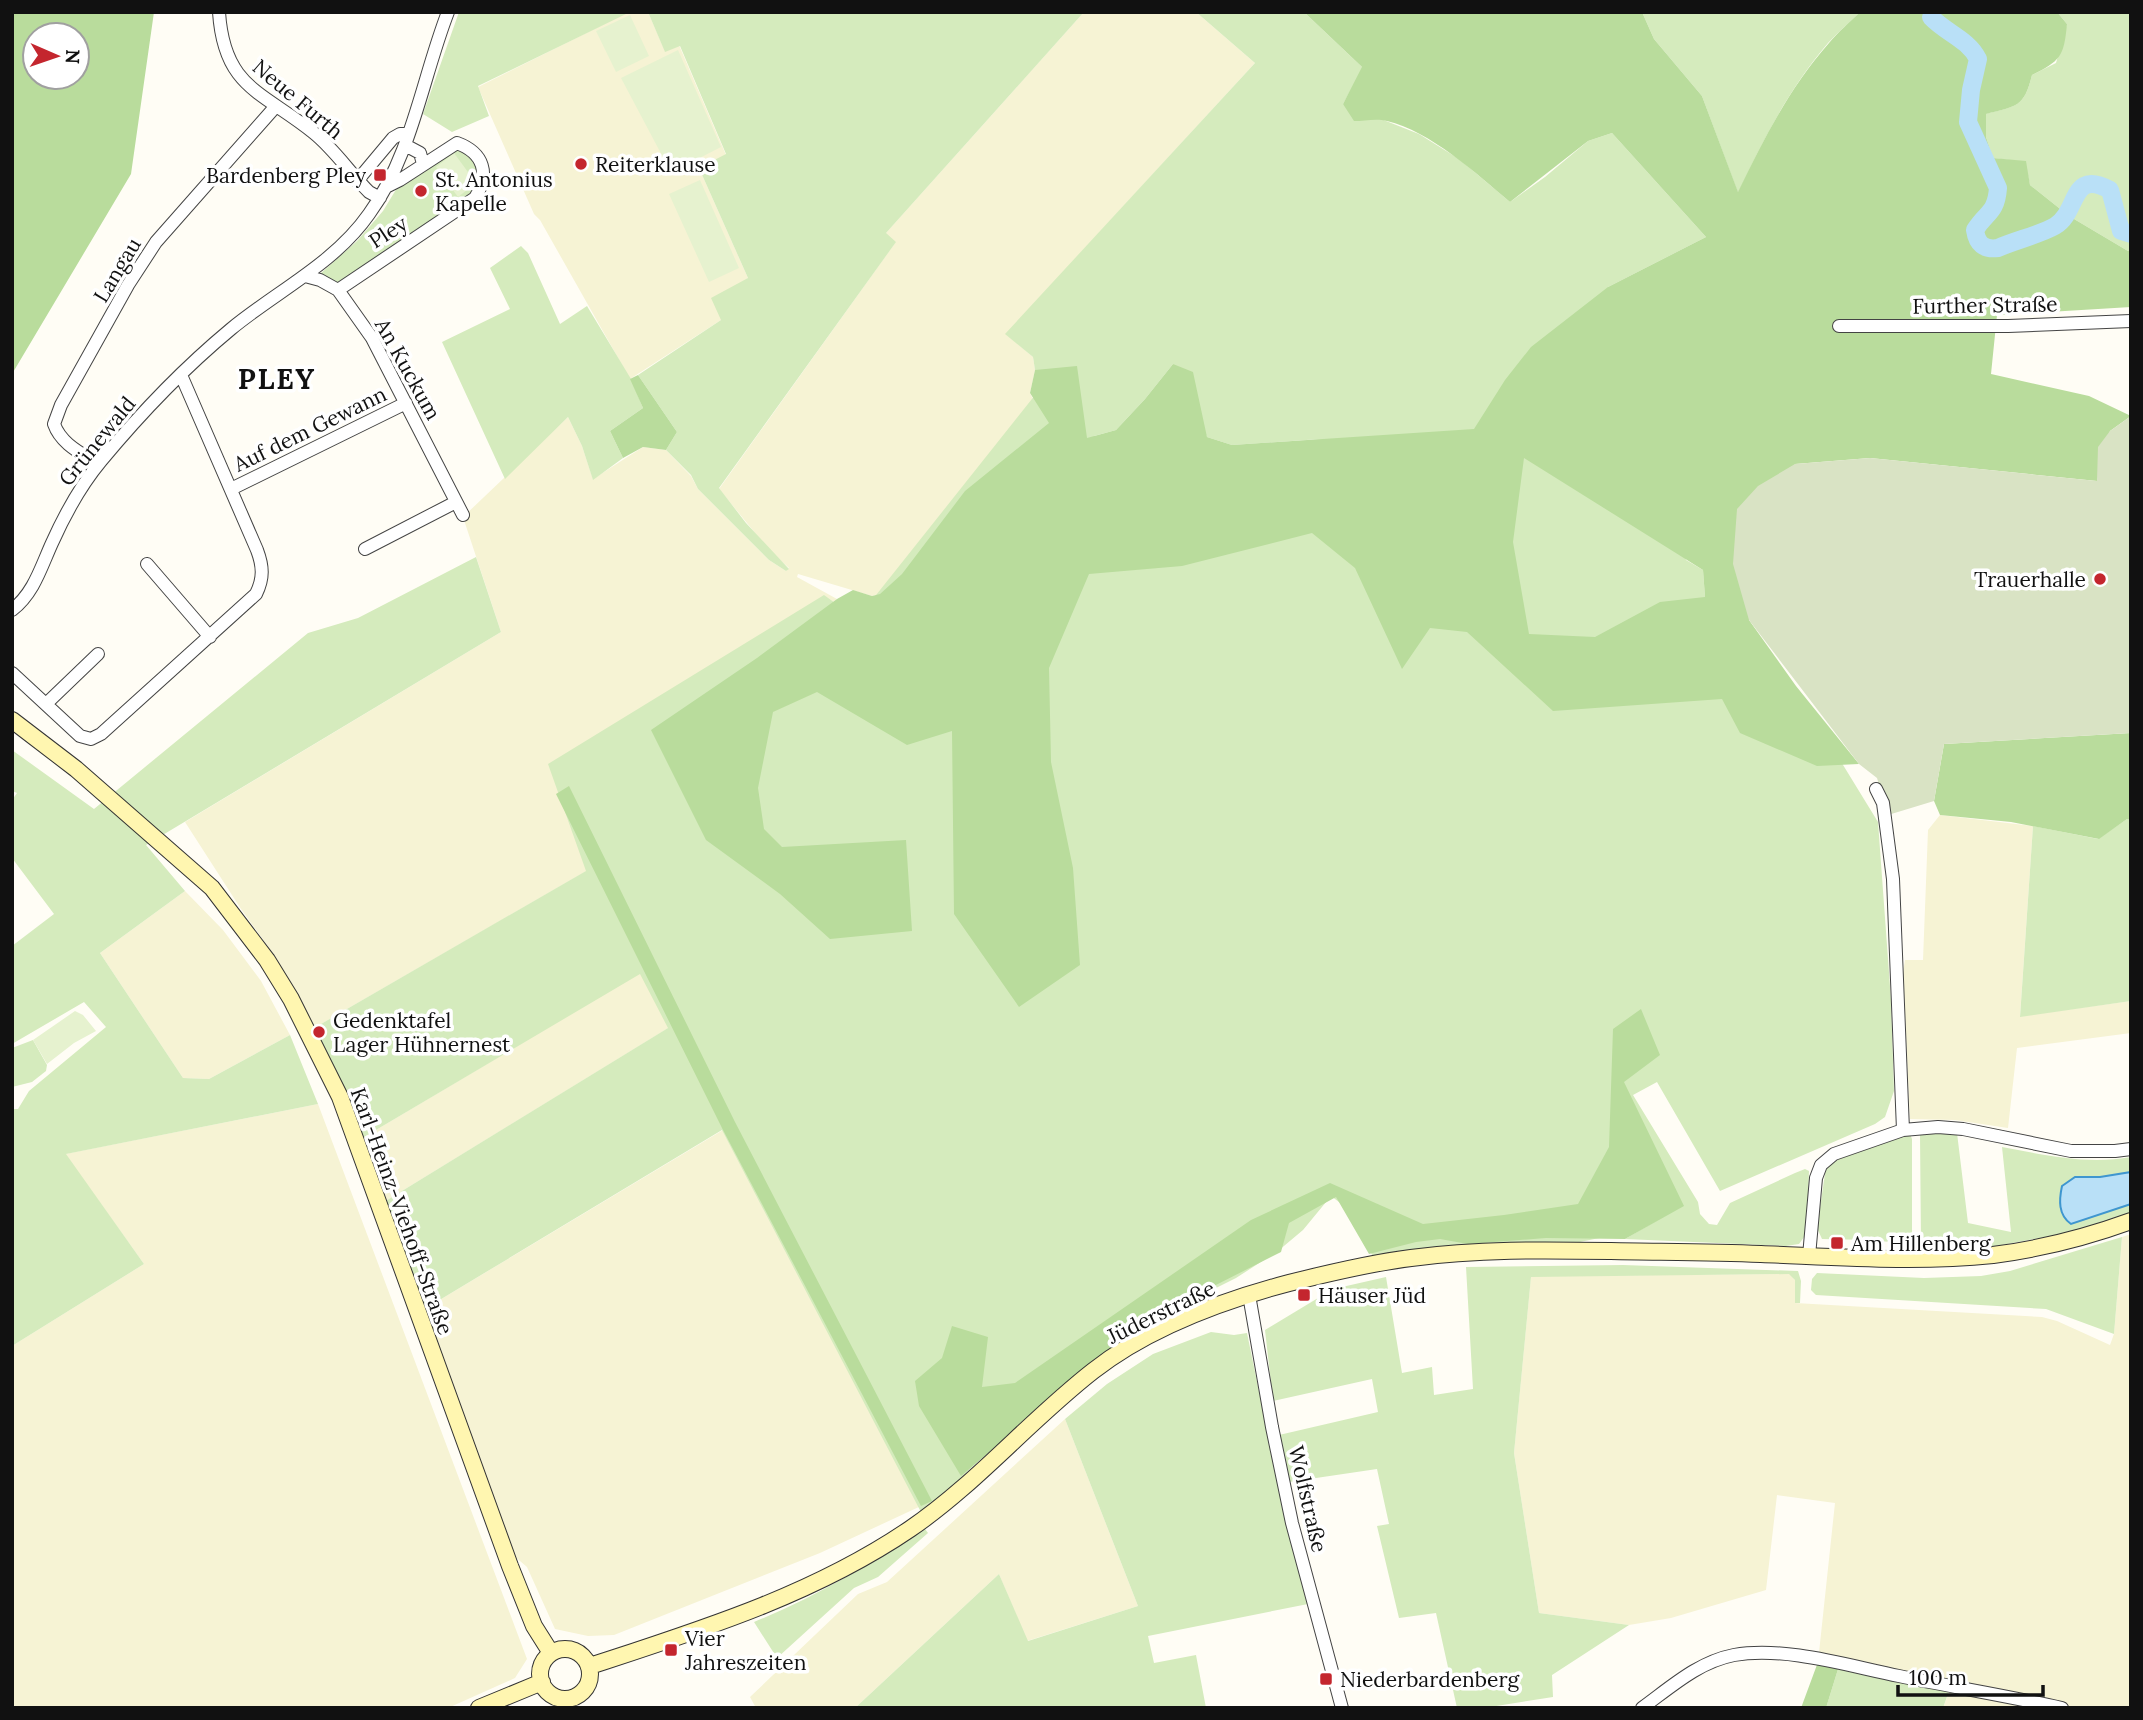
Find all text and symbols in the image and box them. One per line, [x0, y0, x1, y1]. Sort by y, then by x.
north arrow [21, 21, 91, 91]
text: N [61, 49, 85, 65]
street label: Neue Furth [247, 53, 349, 145]
place label: Reiterklause [595, 151, 716, 178]
marker: Reiterklause [573, 156, 589, 172]
place label: Bardenberg Pley [206, 162, 366, 189]
place label: St. Antonius Kapelle [435, 166, 553, 217]
marker: Bardenberg Pley [372, 167, 388, 183]
marker: St. Antonius Kapelle [413, 183, 429, 199]
street label: Pley [364, 210, 412, 254]
street label: Langau [87, 233, 147, 307]
street label: Further Straße [1912, 290, 2058, 320]
street label: An Kuckum [369, 313, 447, 425]
district label: PLEY [238, 361, 316, 397]
street label: Auf dem Gewann [228, 380, 391, 478]
street label: Grünewald [53, 391, 141, 491]
place label: Trauerhalle [1974, 566, 2086, 593]
marker: Trauerhalle [2092, 571, 2108, 587]
place label: Gedenktafel Lager Hühnernest [333, 1007, 511, 1058]
marker: Gedenktafel Lager Hühnernest [311, 1024, 327, 1040]
street label: Karl-Heinz-Viehoff-Straße [345, 1084, 459, 1338]
place label: Am Hillenberg [1850, 1230, 1991, 1257]
marker: Am Hillenberg [1829, 1235, 1845, 1251]
street label: Jüderstraße [1102, 1274, 1219, 1350]
place label: Häuser Jüd [1318, 1282, 1426, 1309]
marker: Häuser Jüd [1296, 1287, 1312, 1303]
street label: Wolfstraße [1283, 1443, 1333, 1555]
place label: Vier Jahreszeiten [684, 1625, 807, 1676]
marker: Vier Jahreszeiten [663, 1642, 679, 1658]
scale bar [1898, 1654, 2043, 1698]
text: 100 m [1909, 1664, 1967, 1691]
place label: Niederbardenberg [1340, 1666, 1519, 1693]
marker: Niederbardenberg [1318, 1671, 1334, 1687]

